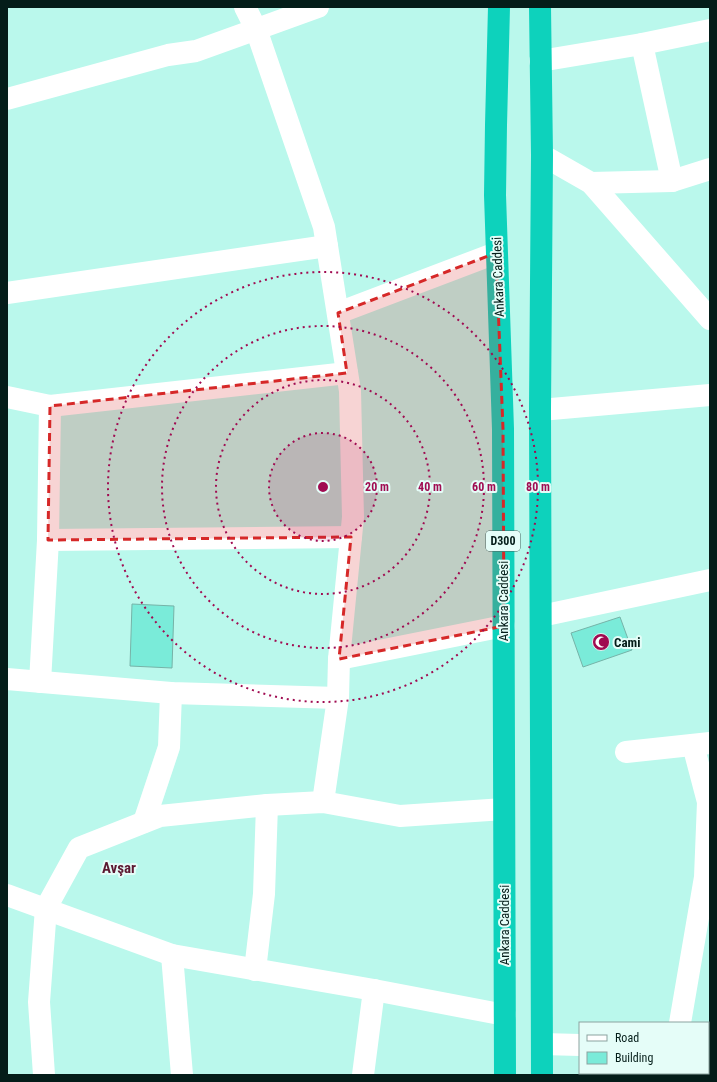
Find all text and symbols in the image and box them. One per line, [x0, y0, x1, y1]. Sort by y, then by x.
street label: Ankara Caddesi [489, 237, 507, 317]
centre of rings [316, 480, 330, 494]
text: 20 m [365, 480, 389, 494]
text: 40 m [418, 480, 442, 494]
text: 60 m [472, 480, 496, 494]
text: 80 m [526, 480, 550, 494]
road number: D300 [486, 531, 520, 551]
street label: Ankara Caddesi [496, 561, 511, 641]
mosque icon: Cami [591, 632, 611, 652]
place label: Cami [614, 635, 640, 650]
district label: Avşar [102, 859, 136, 877]
street label: Ankara Caddesi [497, 885, 512, 965]
legend [579, 1022, 709, 1074]
text: Road [615, 1031, 639, 1045]
text: Building [615, 1051, 653, 1065]

